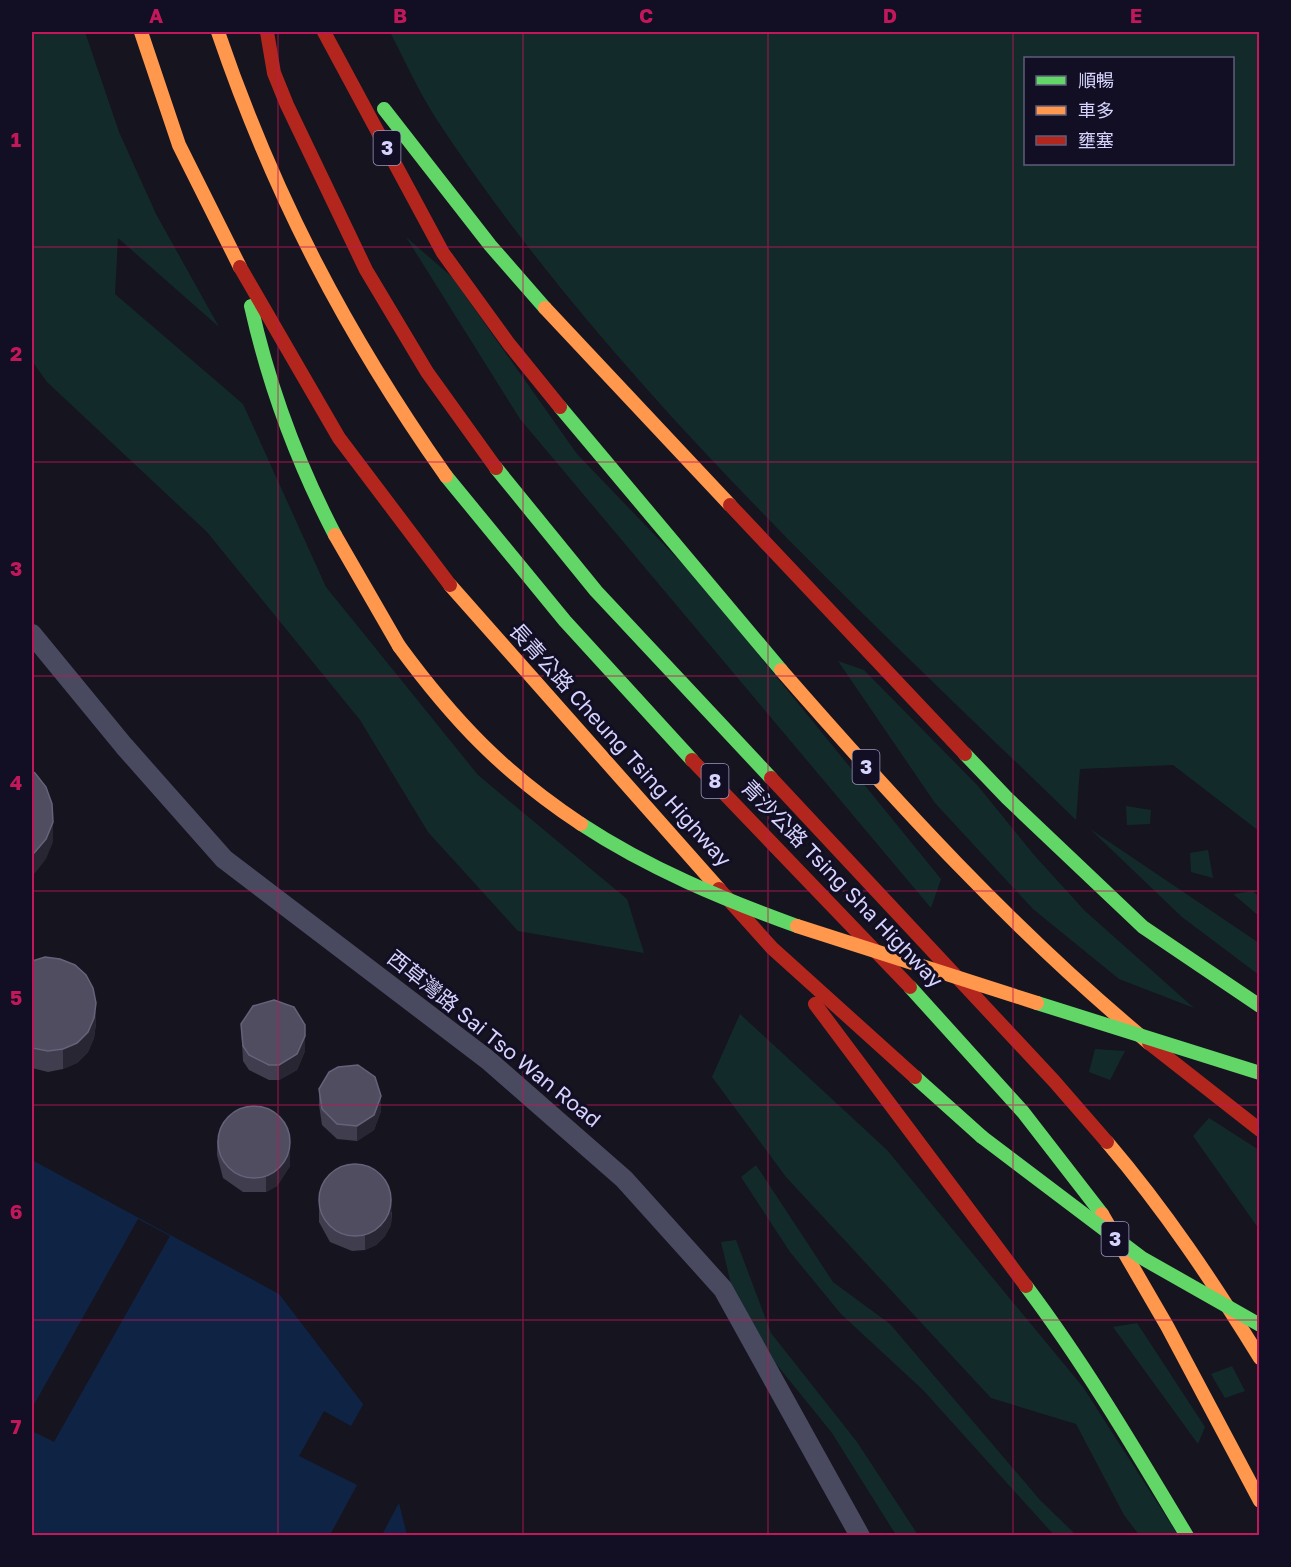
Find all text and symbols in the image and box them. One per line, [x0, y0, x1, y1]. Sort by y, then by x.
text: A [149, 3, 163, 27]
text: B [393, 3, 407, 27]
text: C [639, 3, 653, 27]
text: D [883, 3, 897, 27]
text: E [1130, 3, 1142, 27]
legend [1024, 57, 1234, 165]
text: 順暢 [1078, 69, 1114, 91]
text: 車多 [1078, 99, 1114, 121]
text: 1 [11, 127, 21, 151]
text: 壅塞 [1078, 129, 1114, 151]
road number: 3 [374, 131, 400, 165]
text: 2 [10, 341, 22, 365]
text: 3 [10, 556, 22, 580]
street label: 長青公路 Cheung Tsing Highway [504, 617, 737, 872]
road number: 3 [852, 750, 880, 784]
road number: 8 [702, 764, 728, 798]
text: 4 [10, 770, 22, 794]
street label: 青沙公路 Tsing Sha Highway [736, 774, 949, 993]
street label: 西草灣路 Sai Tso Wan Road [383, 944, 607, 1132]
text: 5 [10, 985, 22, 1009]
text: 6 [10, 1199, 22, 1223]
road number: 3 [1102, 1222, 1128, 1256]
text: 7 [11, 1414, 22, 1438]

